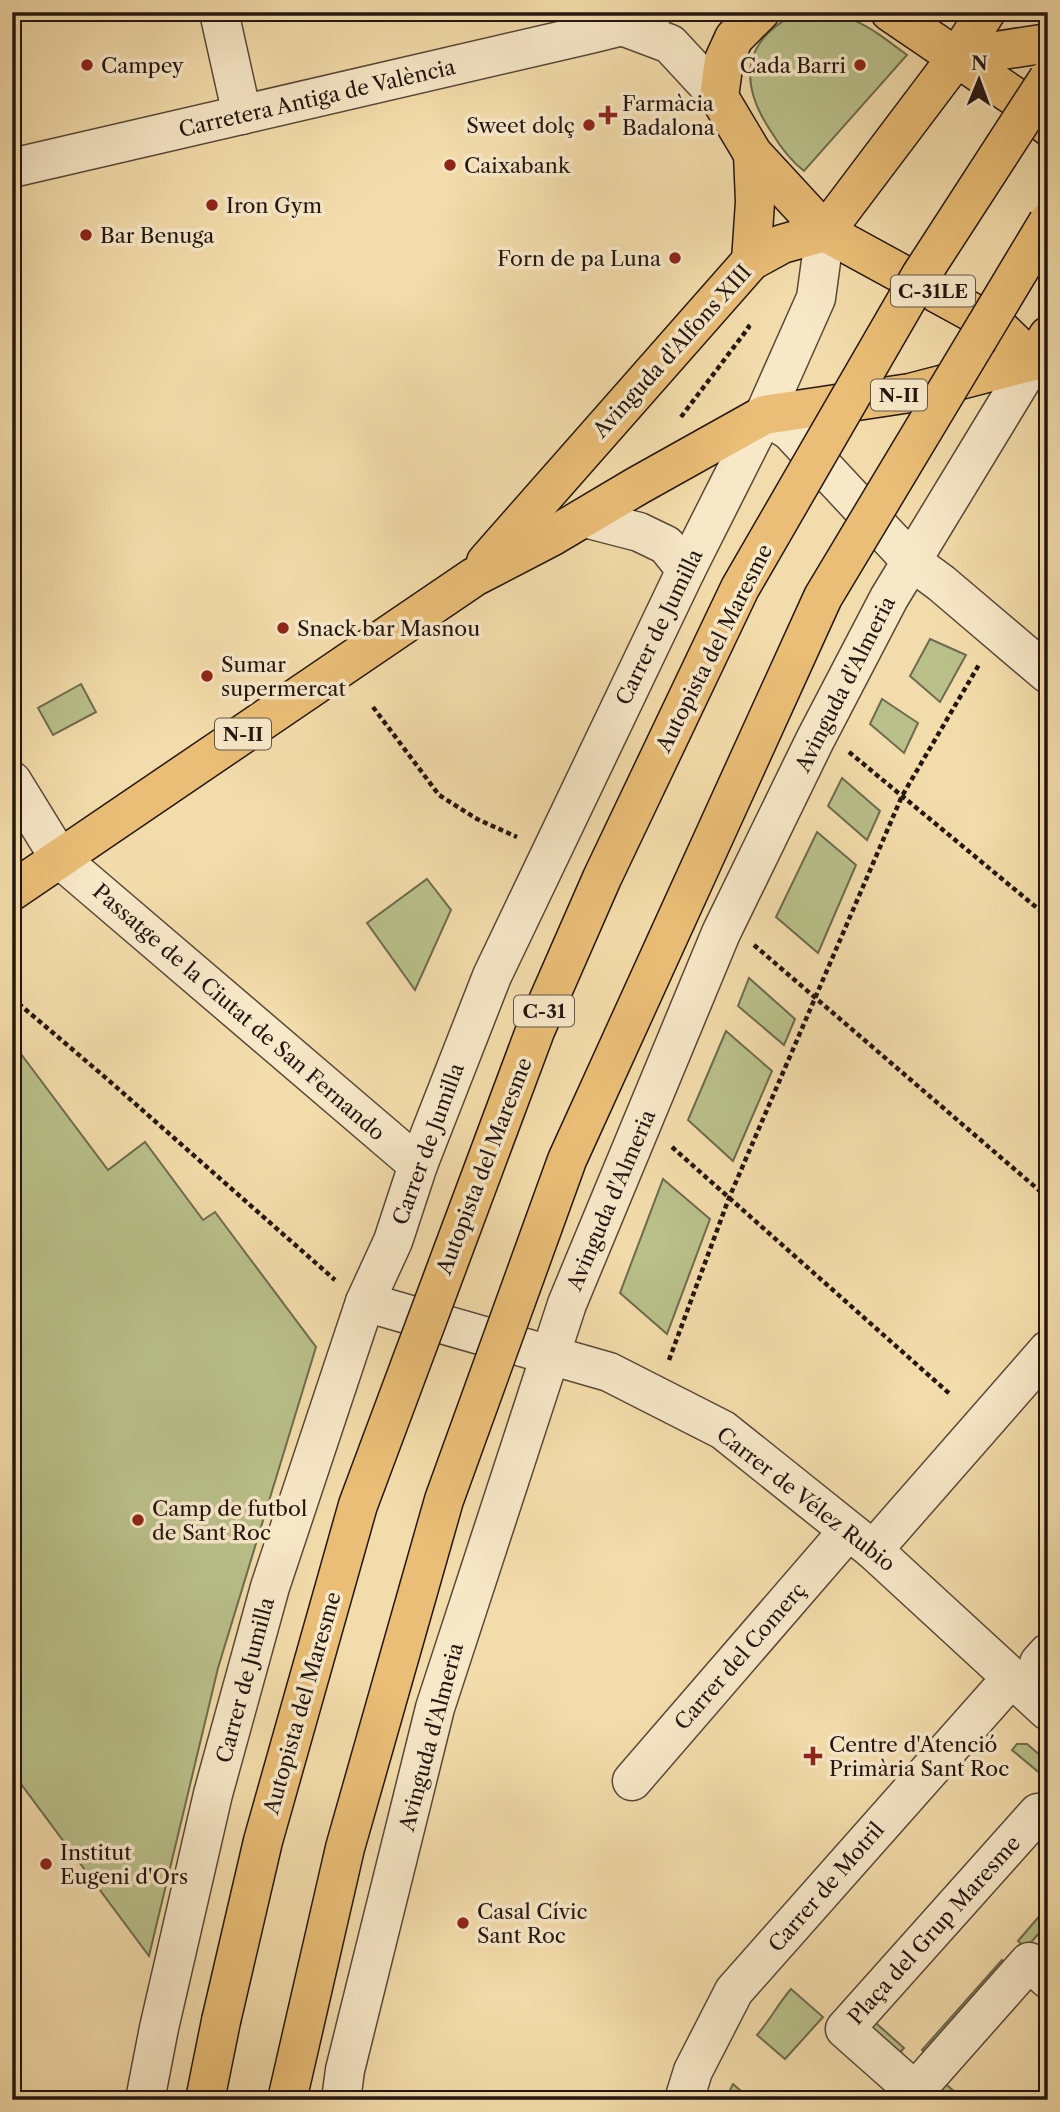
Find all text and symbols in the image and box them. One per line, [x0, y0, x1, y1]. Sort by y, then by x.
north arrow [944, 46, 1014, 116]
text: N [971, 52, 988, 75]
place label: Campey [101, 53, 184, 78]
place label: Cada Barri [740, 53, 846, 78]
street label: Carretera Antiga de València [176, 54, 459, 142]
marker: Campey [79, 57, 95, 73]
marker: Cada Barri [852, 57, 868, 73]
place label: Farmàcia Badalona [622, 91, 716, 140]
marker: Farmàcia Badalona [600, 107, 616, 123]
place label: Sweet dolç [466, 113, 575, 138]
marker: Sweet dolç [581, 117, 597, 133]
place label: Caixabank [464, 153, 571, 178]
marker: Caixabank [442, 157, 458, 173]
place label: Iron Gym [226, 193, 323, 218]
marker: Iron Gym [204, 197, 220, 213]
place label: Bar Benuga [100, 223, 215, 248]
marker: Bar Benuga [78, 227, 94, 243]
place label: Forn de pa Luna [497, 246, 662, 271]
marker: Forn de pa Luna [667, 250, 683, 266]
street label: Avinguda d'Alfons XIII [587, 259, 756, 443]
road number: C-31LE [891, 276, 975, 306]
road number: N-II [871, 380, 927, 410]
street label: Autopista del Maresme [650, 540, 777, 757]
street label: Carrer de Jumilla [610, 544, 708, 709]
street label: Avinguda d'Almeria [789, 591, 901, 777]
place label: Snack bar Masnou [297, 616, 480, 641]
marker: Snack bar Masnou [275, 620, 291, 636]
place label: Sumar supermercat [221, 652, 347, 701]
marker: Sumar supermercat [199, 668, 215, 684]
road number: N-II [215, 719, 271, 750]
street label: Passatge de la Ciutat de San Fernando [88, 878, 390, 1146]
road number: C-31 [514, 995, 574, 1026]
street label: Autopista del Maresme [431, 1054, 537, 1279]
street label: Carrer de Jumilla [387, 1059, 469, 1228]
street label: Avinguda d'Almeria [561, 1105, 661, 1295]
street label: Carrer de Vélez Rubio [712, 1422, 900, 1576]
place label: Camp de futbol de Sant Roc [152, 1496, 307, 1545]
marker: Camp de futbol de Sant Roc [130, 1512, 146, 1528]
street label: Carrer del Comerç [669, 1577, 811, 1735]
street label: Autopista del Maresme [258, 1589, 346, 1818]
street label: Carrer de Jumilla [211, 1594, 279, 1765]
street label: Avinguda d'Almeria [394, 1639, 468, 1835]
place label: Centre d'Atenció Primària Sant Roc [829, 1732, 1009, 1781]
marker: Centre d'Atenció Primària Sant Roc [803, 1746, 823, 1766]
street label: Carrer de Motril [763, 1817, 889, 1957]
street label: Plaça del Grup Maresme [843, 1830, 1025, 2030]
place label: Institut Eugeni d'Ors [60, 1840, 188, 1889]
marker: Institut Eugeni d'Ors [38, 1856, 54, 1872]
place label: Casal Cívic Sant Roc [477, 1899, 587, 1948]
marker: Casal Cívic Sant Roc [455, 1915, 471, 1931]

